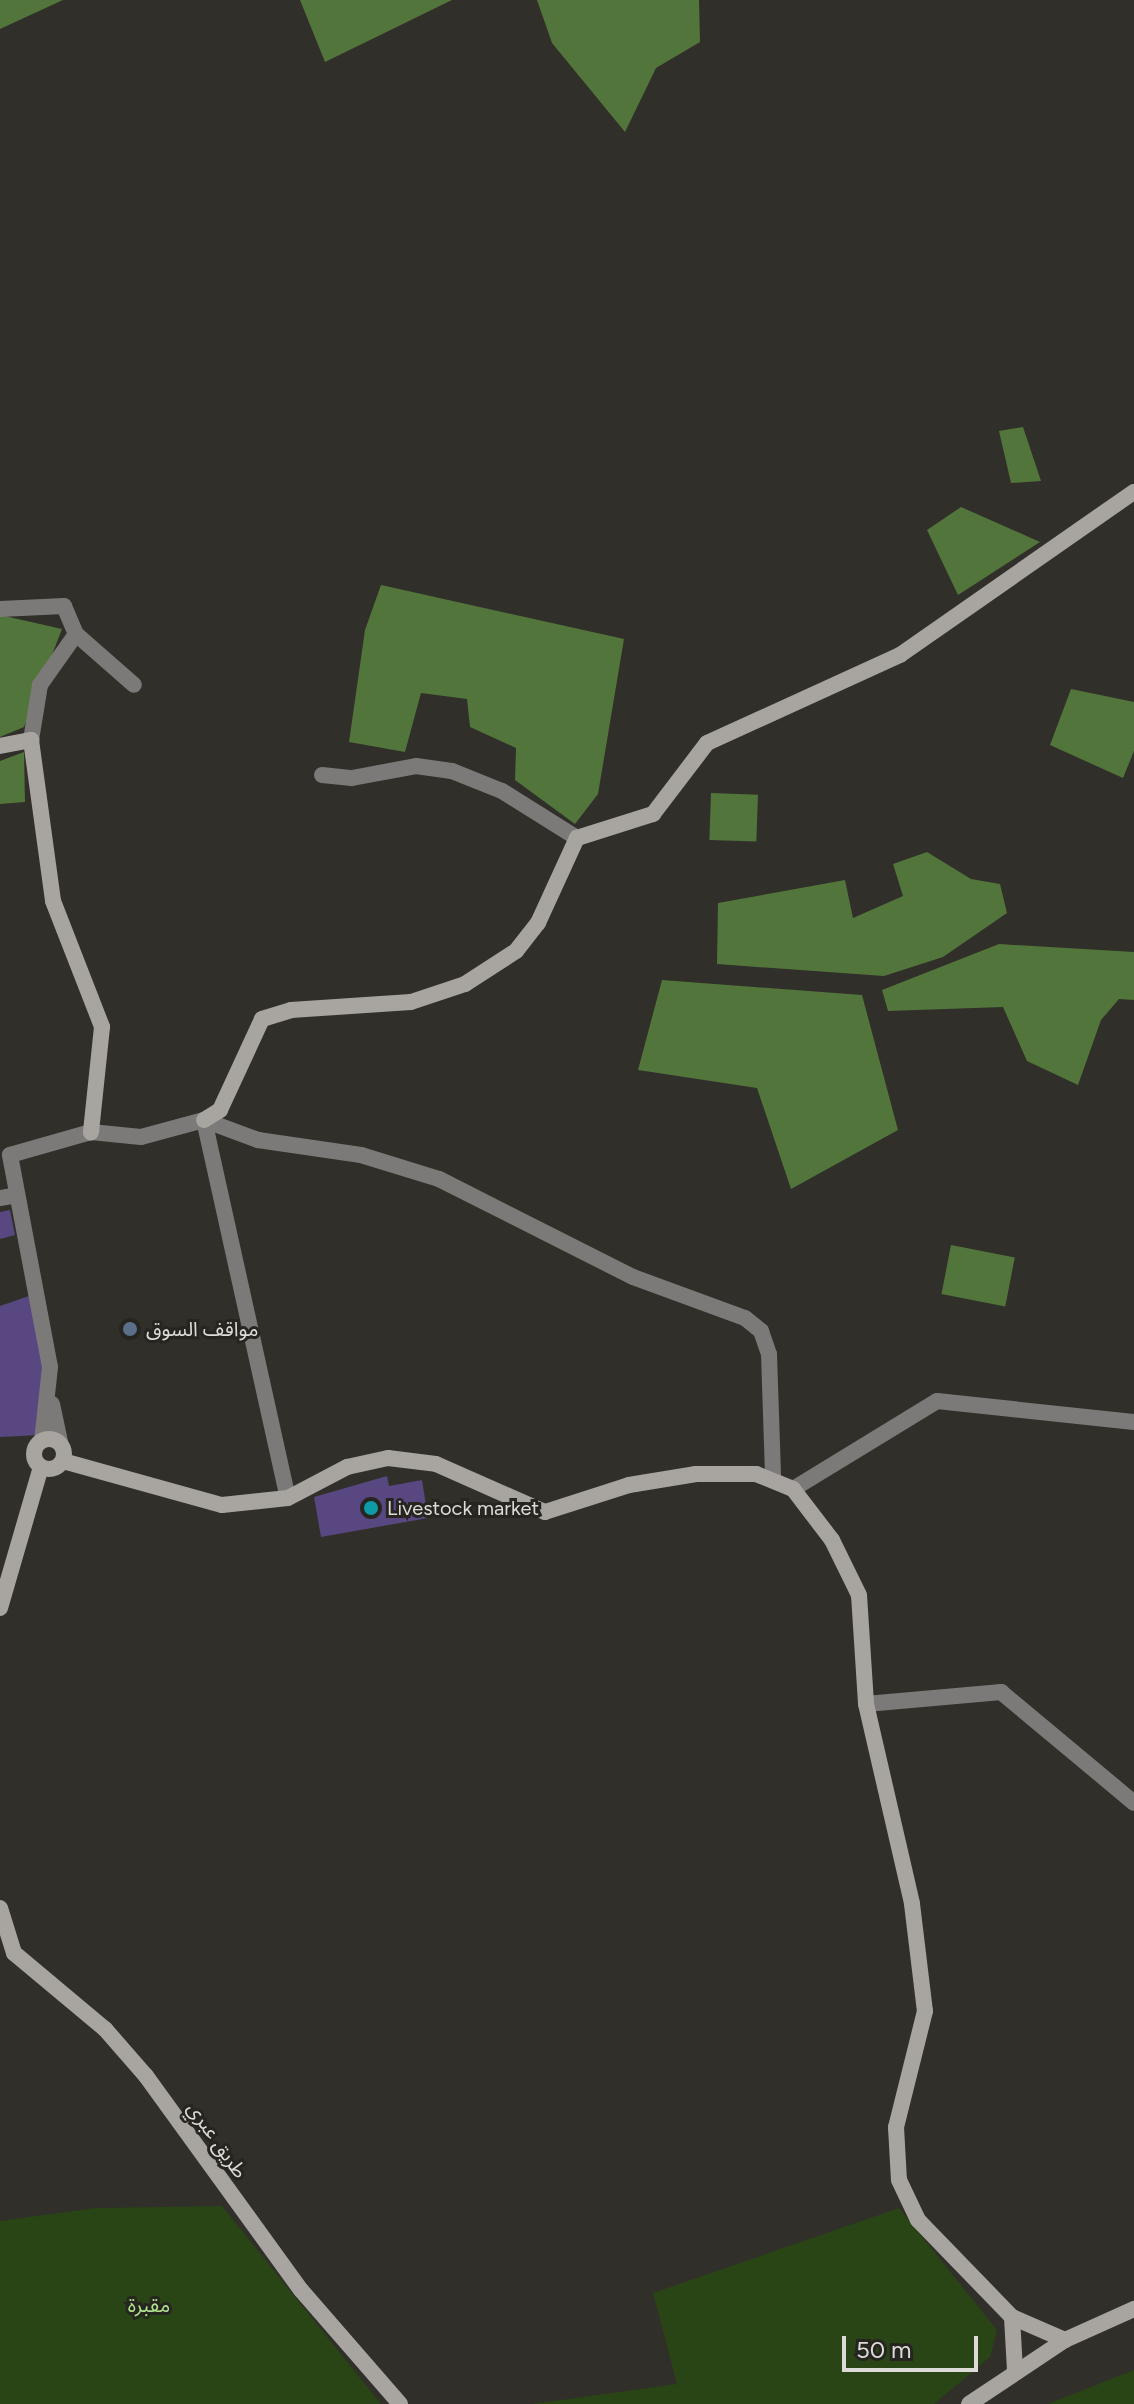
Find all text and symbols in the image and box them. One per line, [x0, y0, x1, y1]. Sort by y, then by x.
place label: مواقف السوق [146, 1317, 258, 1341]
marker: مواقف السوق [121, 1320, 139, 1338]
place label: Livestock market [387, 1496, 539, 1520]
marker: Livestock market [362, 1499, 380, 1517]
street label: طريق عبري [182, 2097, 252, 2183]
park label: مقبرة [128, 2293, 170, 2317]
scale bar [846, 2320, 982, 2370]
text: 50 m [856, 2335, 912, 2364]

